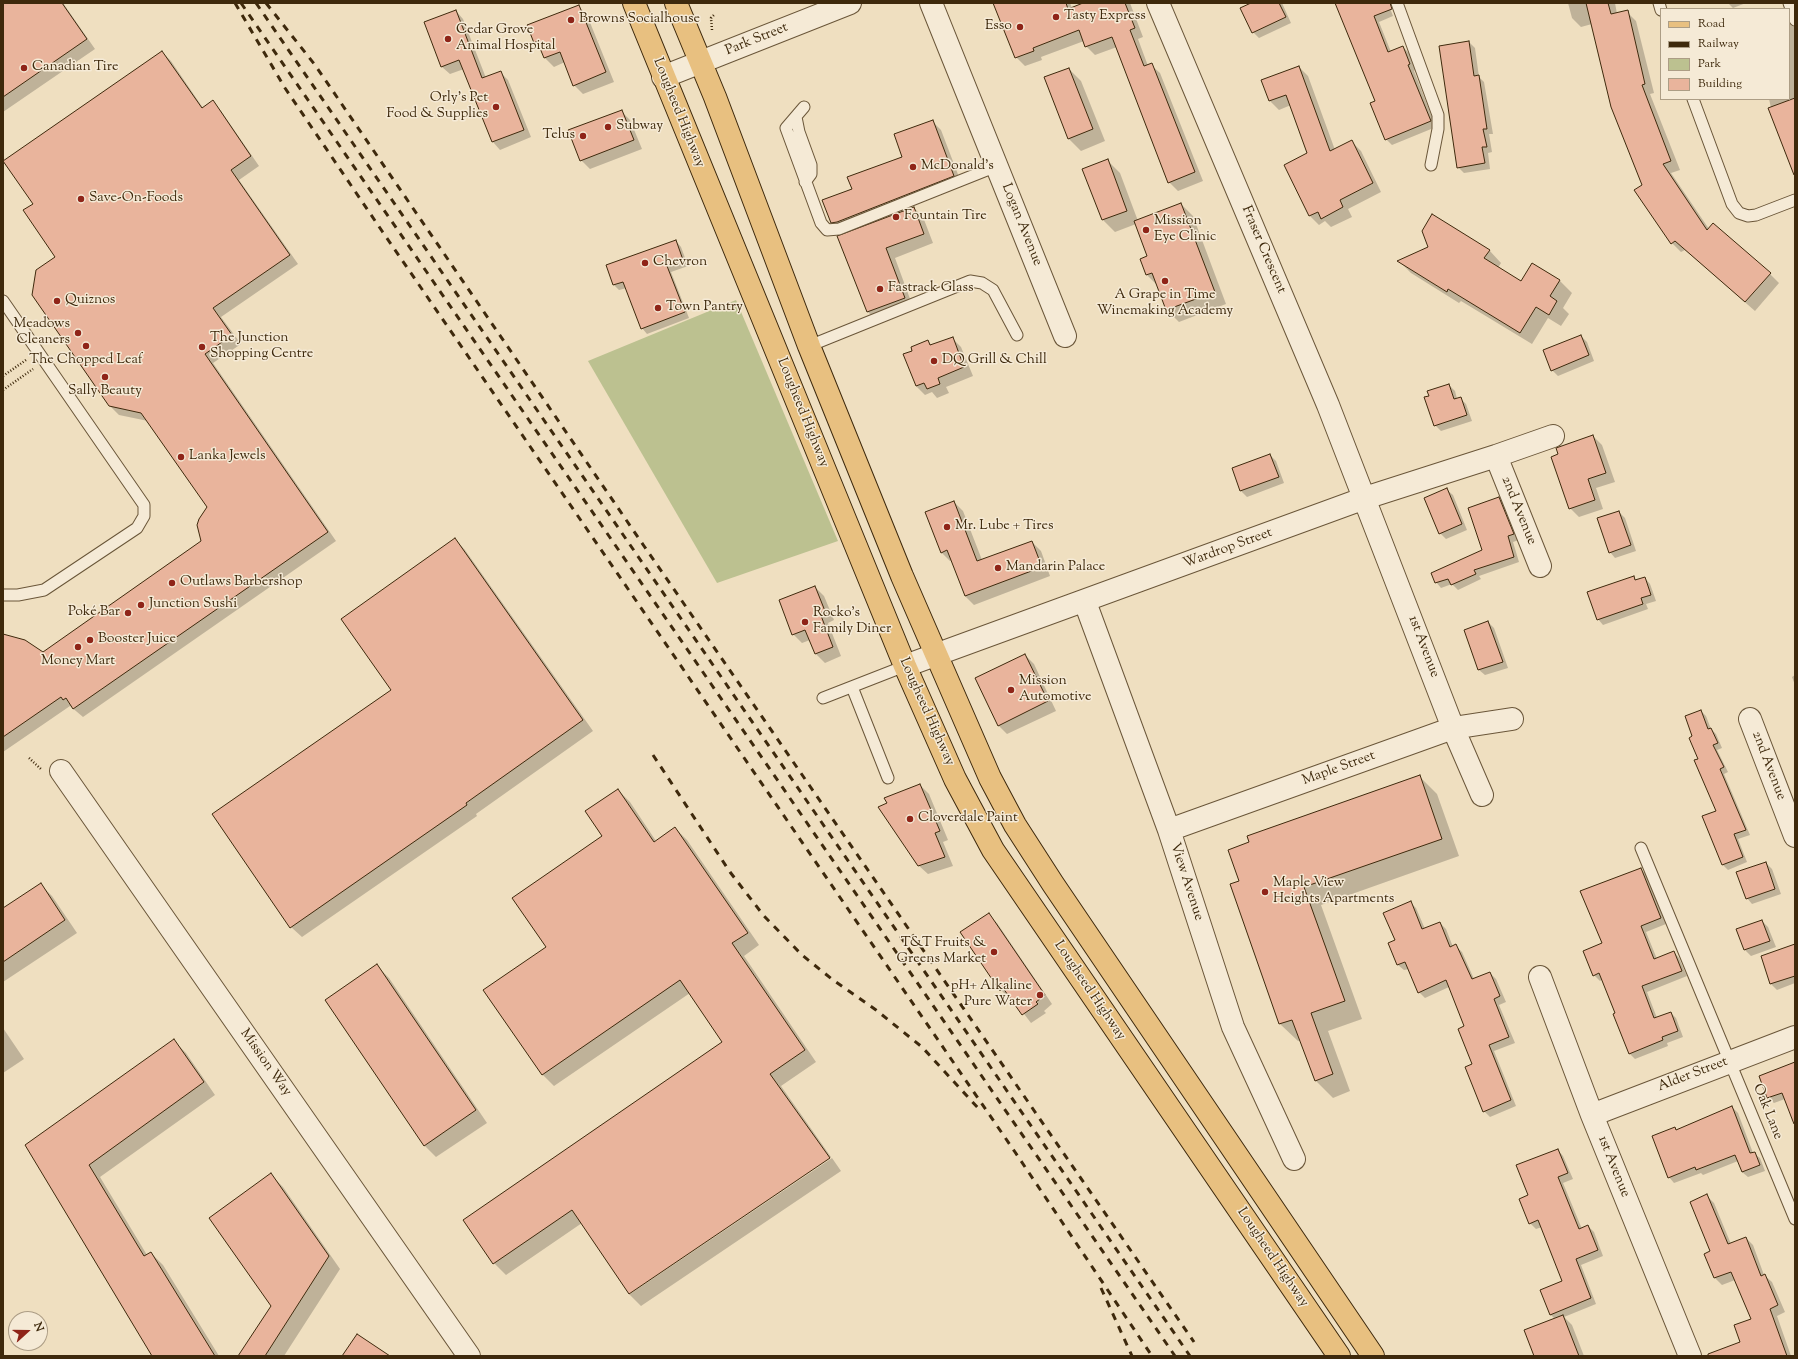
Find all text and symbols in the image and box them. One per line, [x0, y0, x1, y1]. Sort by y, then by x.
legend [1660, 8, 1790, 100]
place label: Tasty Express [1064, 9, 1146, 25]
place label: Browns Socialhouse [579, 12, 700, 28]
marker: Tasty Express [1051, 12, 1061, 22]
marker: Browns Socialhouse [566, 15, 576, 25]
text: Road [1698, 15, 1725, 33]
place label: Esso [985, 19, 1012, 35]
street label: Park Street [723, 20, 791, 60]
marker: Esso [1015, 22, 1025, 32]
place label: Cedar Grove Animal Hospital [456, 23, 556, 56]
marker: Cedar Grove Animal Hospital [443, 34, 453, 44]
text: Railway [1698, 35, 1739, 53]
text: Park [1698, 55, 1721, 73]
street label: Lougheed Highway [648, 56, 708, 170]
place label: Canadian Tire [32, 60, 119, 76]
marker: Canadian Tire [19, 63, 29, 73]
text: Building [1698, 75, 1742, 93]
place label: Orly's Pet Food & Supplies [386, 91, 488, 124]
marker: Orly's Pet Food & Supplies [491, 102, 501, 112]
place label: Subway [616, 119, 663, 135]
marker: Subway [603, 122, 613, 132]
place label: Telus [543, 128, 575, 144]
marker: Telus [578, 131, 588, 141]
place label: McDonald's [921, 159, 994, 175]
marker: McDonald's [908, 162, 918, 172]
street label: Logan Avenue [997, 181, 1045, 269]
place label: Save-On-Foods [89, 191, 183, 207]
marker: Save-On-Foods [76, 194, 86, 204]
street label: Fraser Crescent [1237, 204, 1289, 296]
place label: Fountain Tire [904, 209, 987, 225]
marker: Fountain Tire [891, 212, 901, 222]
place label: Mission Eye Clinic [1154, 214, 1216, 246]
marker: Mission Eye Clinic [1141, 225, 1151, 235]
place label: Chevron [653, 255, 707, 271]
marker: Chevron [640, 258, 650, 268]
marker: A Grape in Time Winemaking Academy [1160, 276, 1170, 286]
place label: Fastrack Glass [888, 281, 973, 297]
marker: Fastrack Glass [875, 284, 885, 294]
place label: A Grape in Time Winemaking Academy [1097, 288, 1233, 320]
place label: Quiznos [65, 293, 115, 309]
marker: Quiznos [52, 296, 62, 306]
place label: Town Pantry [666, 300, 743, 316]
marker: Town Pantry [653, 303, 663, 313]
place label: Meadows Cleaners [14, 317, 70, 350]
marker: Meadows Cleaners [73, 328, 83, 338]
place label: The Junction Shopping Centre [210, 331, 313, 364]
marker: The Chopped Leaf [81, 341, 91, 351]
marker: The Junction Shopping Centre [197, 342, 207, 352]
place label: The Chopped Leaf [29, 353, 143, 369]
place label: DQ Grill & Chill [942, 353, 1047, 369]
street label: Lougheed Highway [772, 356, 832, 470]
marker: DQ Grill & Chill [929, 356, 939, 366]
marker: Sally Beauty [100, 372, 110, 382]
place label: Sally Beauty [68, 384, 142, 400]
place label: Lanka Jewels [189, 449, 266, 465]
marker: Lanka Jewels [176, 452, 186, 462]
street label: 2nd Avenue [1497, 474, 1539, 548]
place label: Mr. Lube + Tires [955, 519, 1054, 535]
marker: Mr. Lube + Tires [942, 522, 952, 532]
street label: Wardrop Street [1181, 525, 1275, 573]
place label: Mandarin Palace [1006, 560, 1105, 576]
marker: Mandarin Palace [993, 563, 1003, 573]
place label: Outlaws Barbershop [180, 575, 302, 591]
marker: Outlaws Barbershop [167, 578, 177, 588]
place label: Junction Sushi [149, 597, 237, 613]
marker: Junction Sushi [136, 600, 146, 610]
place label: Poké Bar [68, 605, 120, 621]
place label: Rocko's Family Diner [813, 606, 891, 638]
marker: Poké Bar [123, 608, 133, 618]
street label: 1st Avenue [1404, 614, 1442, 680]
marker: Rocko's Family Diner [800, 617, 810, 627]
place label: Booster Juice [98, 632, 176, 648]
marker: Booster Juice [85, 635, 95, 645]
marker: Money Mart [73, 642, 83, 652]
place label: Money Mart [41, 654, 115, 670]
street label: Lougheed Highway [895, 655, 957, 769]
place label: Mission Automotive [1019, 674, 1092, 706]
marker: Mission Automotive [1006, 685, 1016, 695]
street label: 2nd Avenue [1747, 729, 1789, 803]
street label: Maple Street [1300, 748, 1378, 790]
place label: Cloverdale Paint [918, 811, 1018, 827]
marker: Cloverdale Paint [905, 814, 915, 824]
street label: View Avenue [1166, 841, 1206, 923]
place label: Maple View Heights Apartments [1273, 876, 1394, 908]
marker: Maple View Heights Apartments [1260, 887, 1270, 897]
place label: T&T Fruits & Greens Market [897, 936, 986, 968]
street label: Lougheed Highway [1049, 938, 1129, 1044]
marker: T&T Fruits & Greens Market [989, 947, 999, 957]
place label: pH+ Alkaline Pure Water [951, 979, 1032, 1012]
marker: pH+ Alkaline Pure Water [1035, 990, 1045, 1000]
street label: Mission Way [236, 1026, 294, 1100]
street label: Alder Street [1656, 1054, 1730, 1096]
street label: Oak Lane [1748, 1082, 1786, 1142]
street label: 1st Avenue [1593, 1134, 1633, 1200]
street label: Lougheed Highway [1232, 1205, 1312, 1311]
north arrow [8, 1311, 48, 1351]
text: N [29, 1320, 47, 1334]

